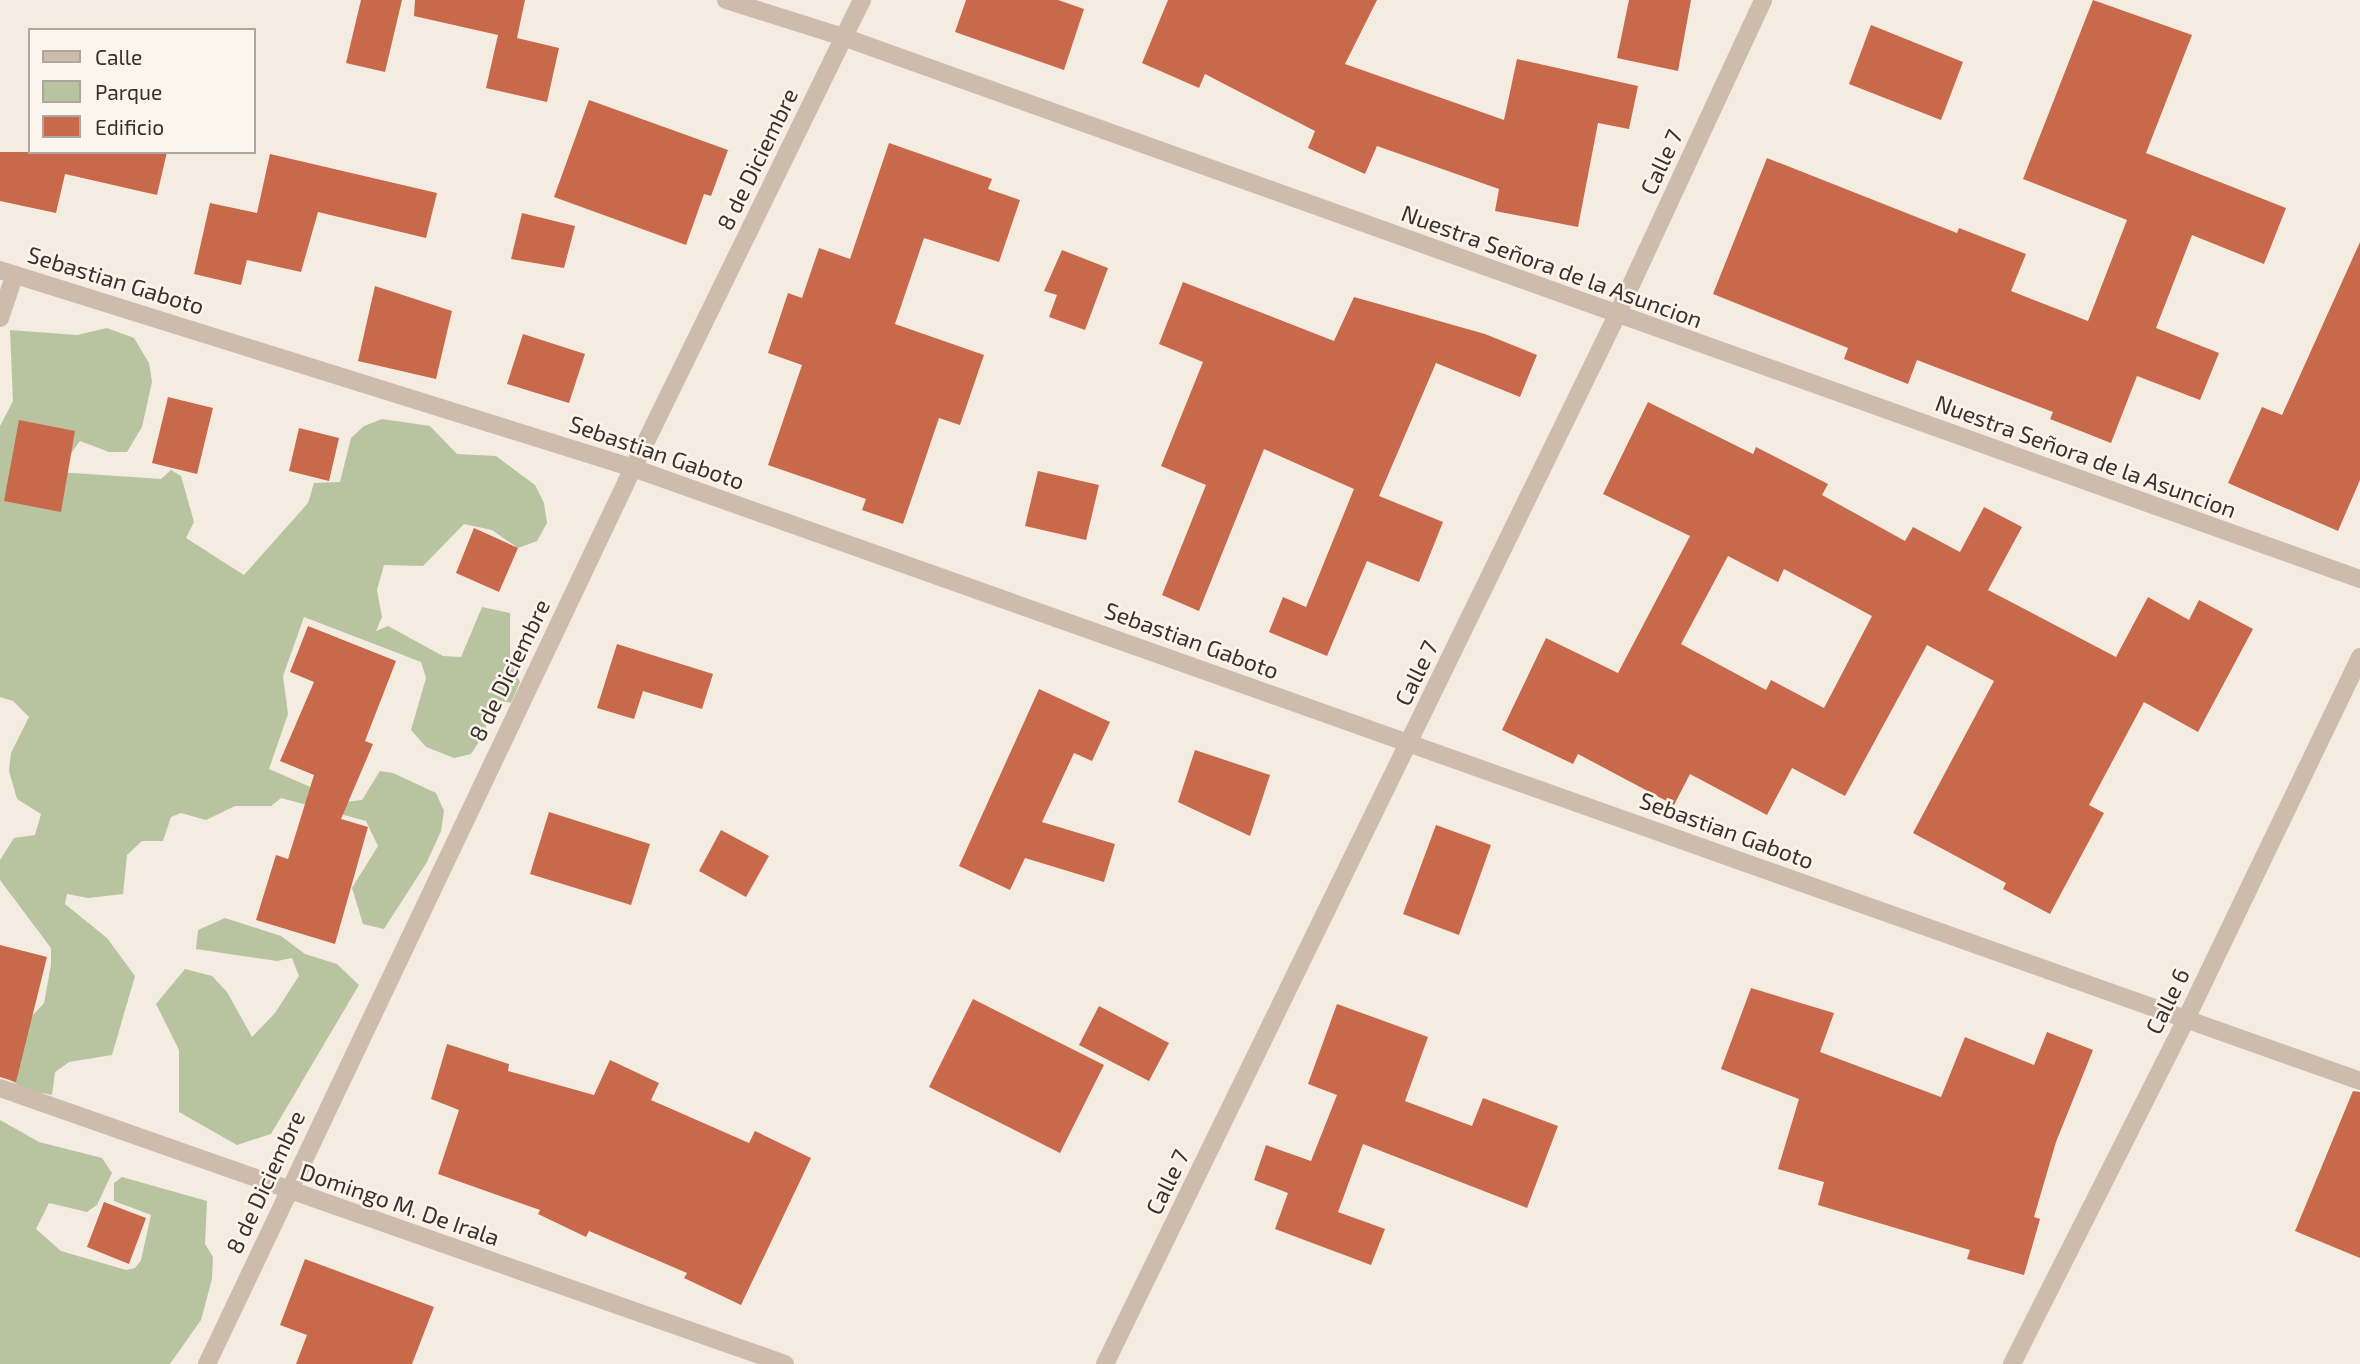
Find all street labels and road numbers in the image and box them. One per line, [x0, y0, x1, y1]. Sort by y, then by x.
street label: 8 de Diciembre [711, 83, 803, 235]
street label: Calle 7 [1634, 125, 1688, 199]
street label: Nuestra Señora de la Asuncion [1397, 199, 1707, 333]
street label: Sebastian Gaboto [24, 240, 208, 320]
street label: Nuestra Señora de la Asuncion [1931, 389, 2241, 523]
street label: Sebastian Gaboto [566, 409, 748, 495]
street label: 8 de Diciembre [463, 594, 555, 746]
street label: Sebastian Gaboto [1101, 596, 1283, 684]
street label: Calle 7 [1389, 636, 1443, 710]
street label: Sebastian Gaboto [1636, 786, 1818, 874]
street label: Calle 6 [2139, 963, 2195, 1039]
street label: 8 de Diciembre [220, 1106, 310, 1258]
street label: Calle 7 [1140, 1145, 1194, 1219]
street label: Domingo M. De Irala [297, 1157, 503, 1251]

